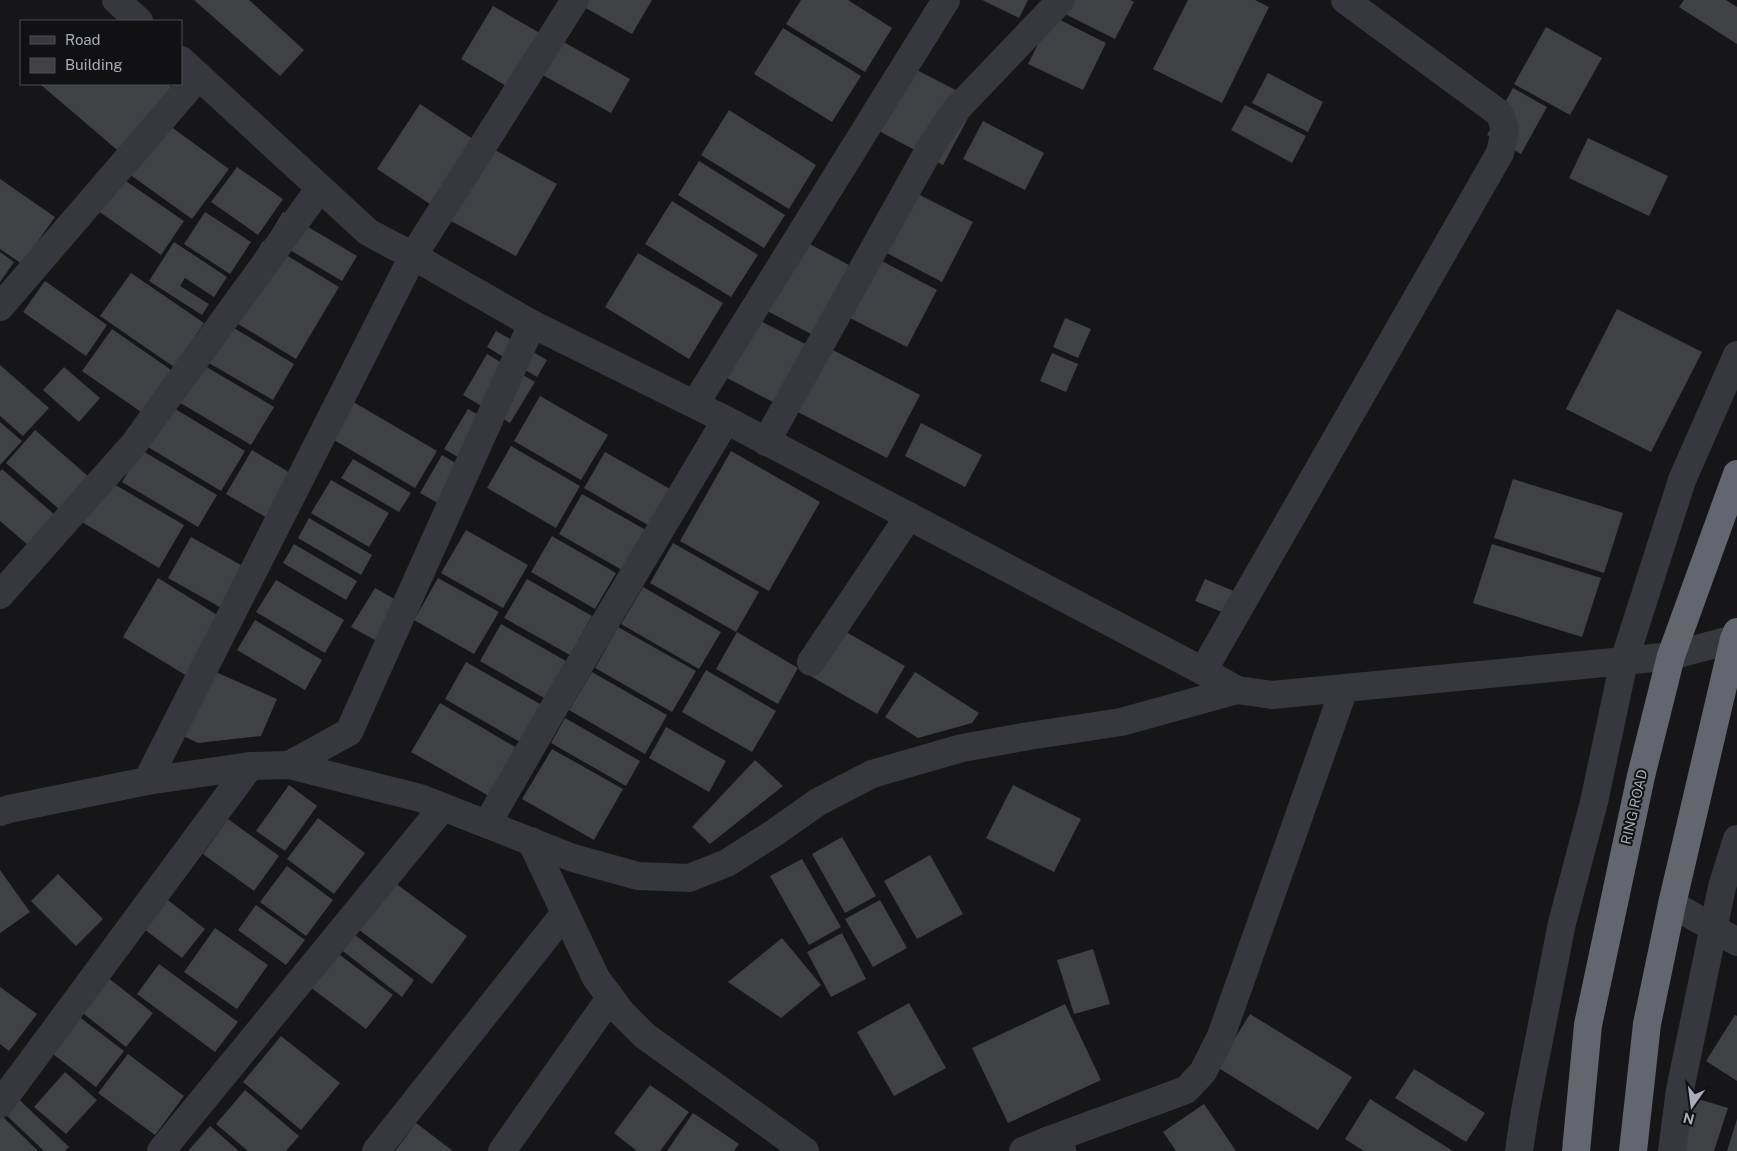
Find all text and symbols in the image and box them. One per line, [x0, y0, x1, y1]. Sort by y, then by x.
legend [20, 20, 182, 85]
text: Road [65, 31, 101, 48]
text: Building [65, 56, 123, 73]
street label: RING ROAD [1618, 768, 1650, 846]
north arrow [1667, 1081, 1717, 1131]
text: N [1682, 1110, 1696, 1128]

